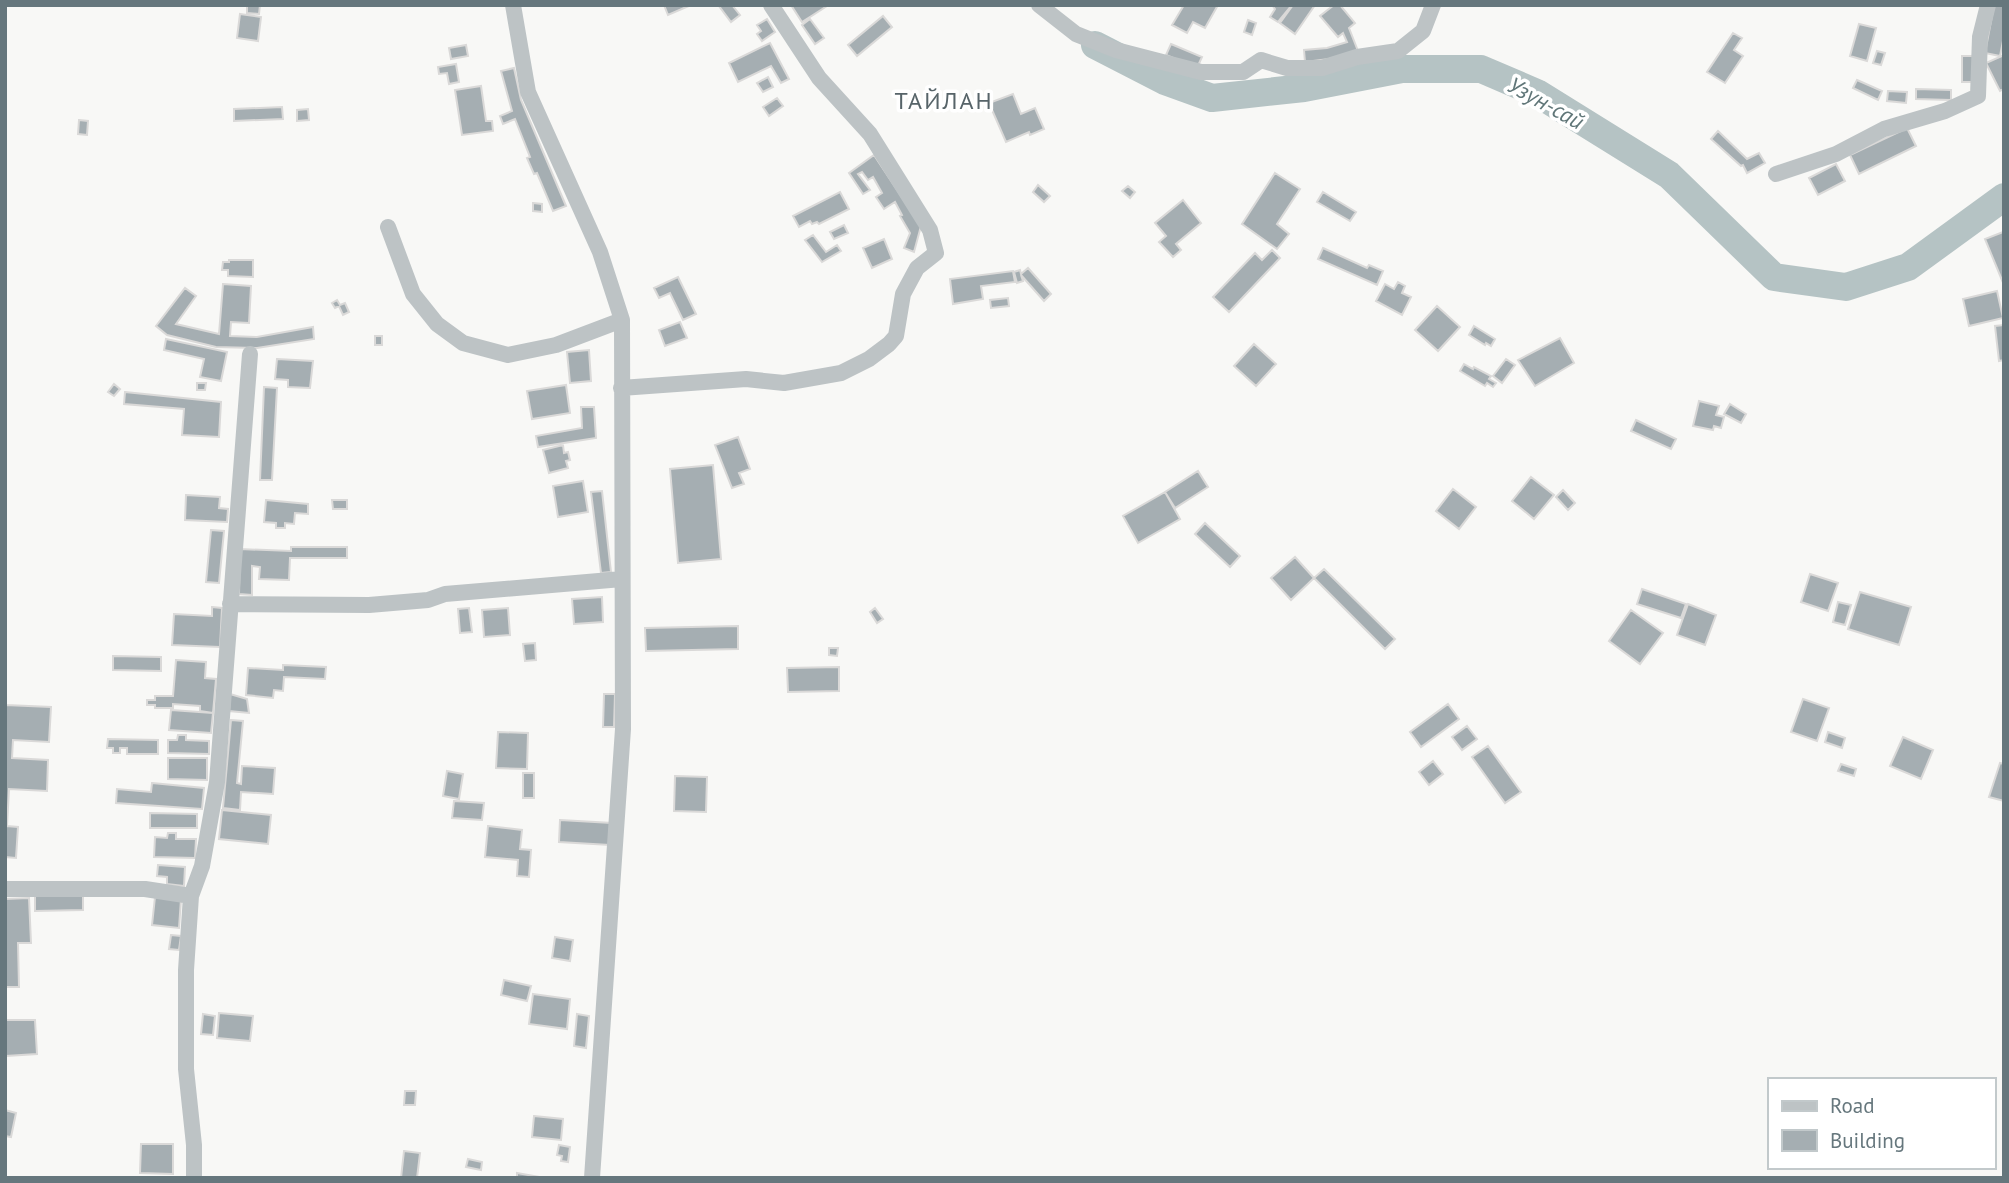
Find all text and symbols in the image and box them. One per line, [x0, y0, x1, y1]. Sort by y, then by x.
water label: Узун-сай [1503, 70, 1590, 135]
district label: ТАЙЛАН [894, 85, 994, 116]
legend [1768, 1078, 1995, 1169]
text: Road [1830, 1092, 1874, 1119]
text: Building [1830, 1127, 1905, 1154]

